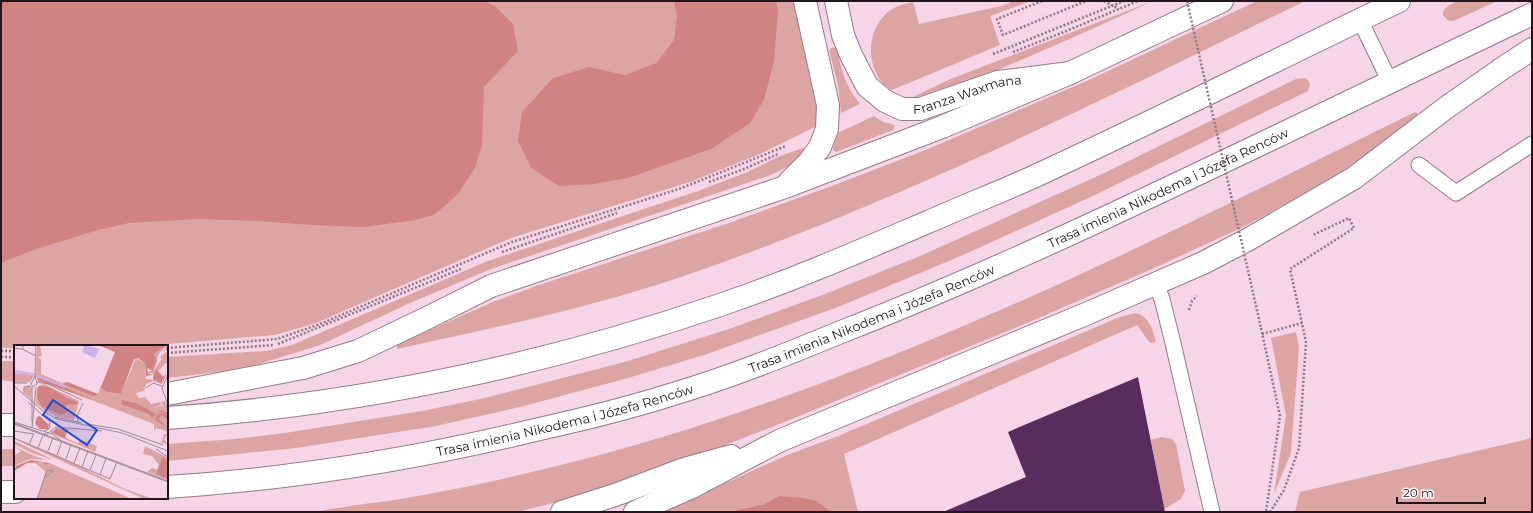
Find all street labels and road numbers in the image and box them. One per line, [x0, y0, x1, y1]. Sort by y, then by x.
street label: Franza Waxmana [913, 71, 1023, 117]
street label: Trasa imienia Nikodema i Józefa Renców [1045, 124, 1291, 251]
street label: Trasa imienia Nikodema i Józefa Renców [746, 261, 997, 376]
street label: Trasa imienia Nikodema i Józefa Renców [435, 380, 696, 459]

